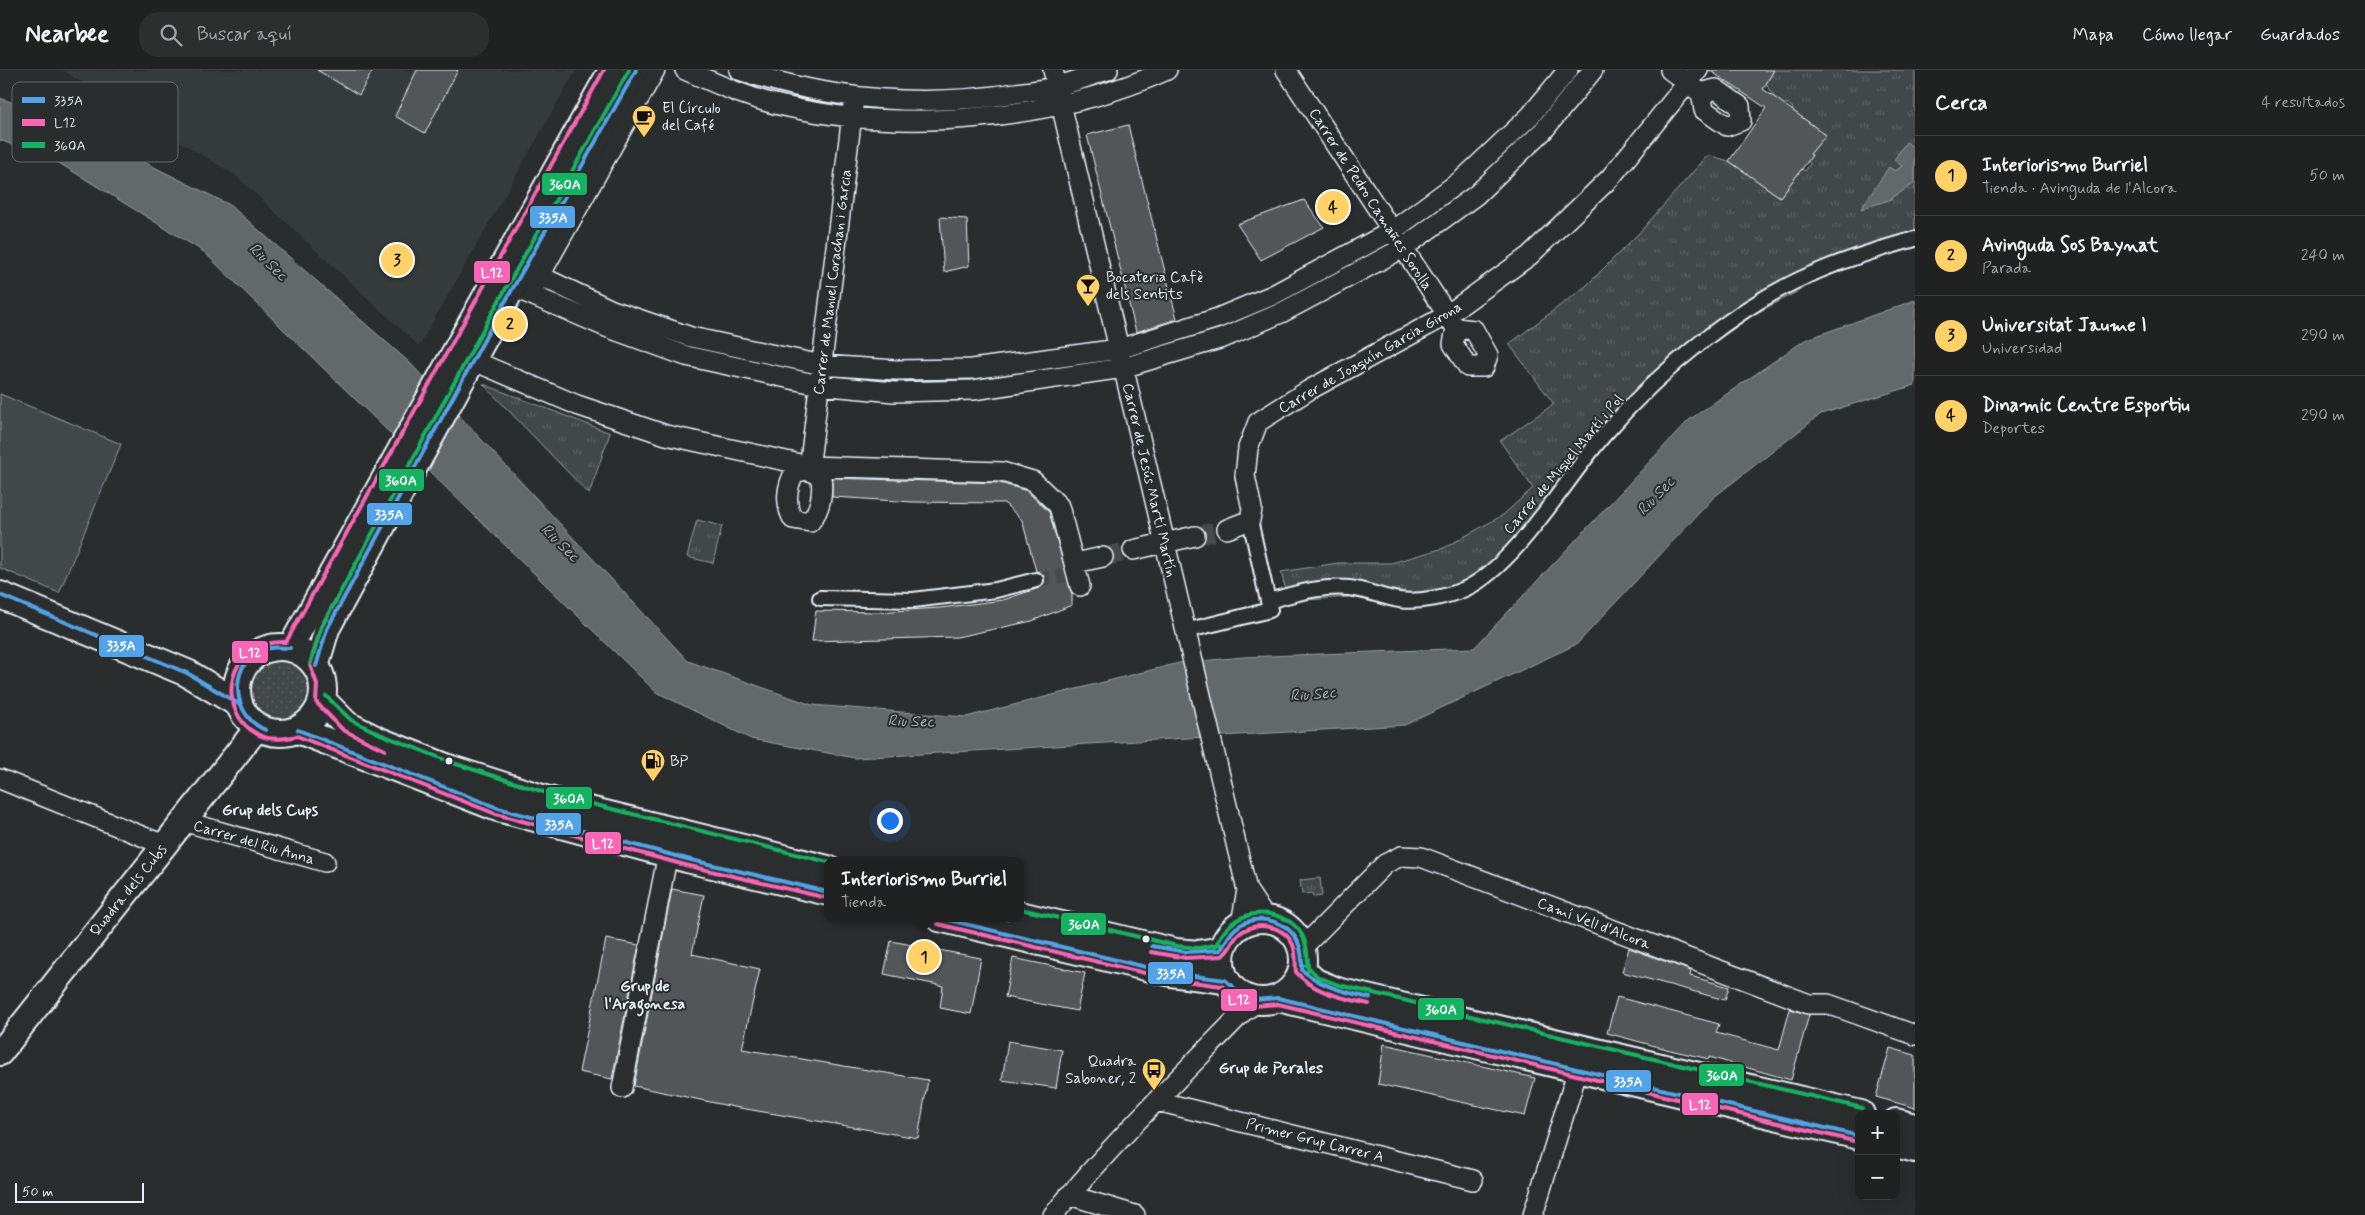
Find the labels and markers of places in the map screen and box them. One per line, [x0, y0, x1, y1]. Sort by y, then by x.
place label: El Círculo del Café [662, 99, 721, 136]
cafe icon: El Círculo del Café [631, 104, 657, 138]
pin: 4 [1317, 188, 1349, 226]
pin: 3 [381, 241, 413, 279]
place label: Bocateria Cafè dels Sentits [1106, 268, 1203, 305]
bar icon: Bocateria Cafè dels Sentits [1075, 273, 1101, 307]
pin: 2 [494, 305, 526, 343]
fuel station icon: BP [640, 748, 666, 782]
place label: BP [670, 752, 688, 772]
unlabelled marker [444, 756, 454, 766]
unlabelled marker [1141, 934, 1151, 944]
pin: 1 [908, 938, 940, 976]
place label: Quadra Saboner, 2 [1065, 1052, 1137, 1089]
bus stop icon: Quadra Saboner, 2 [1141, 1057, 1167, 1091]

